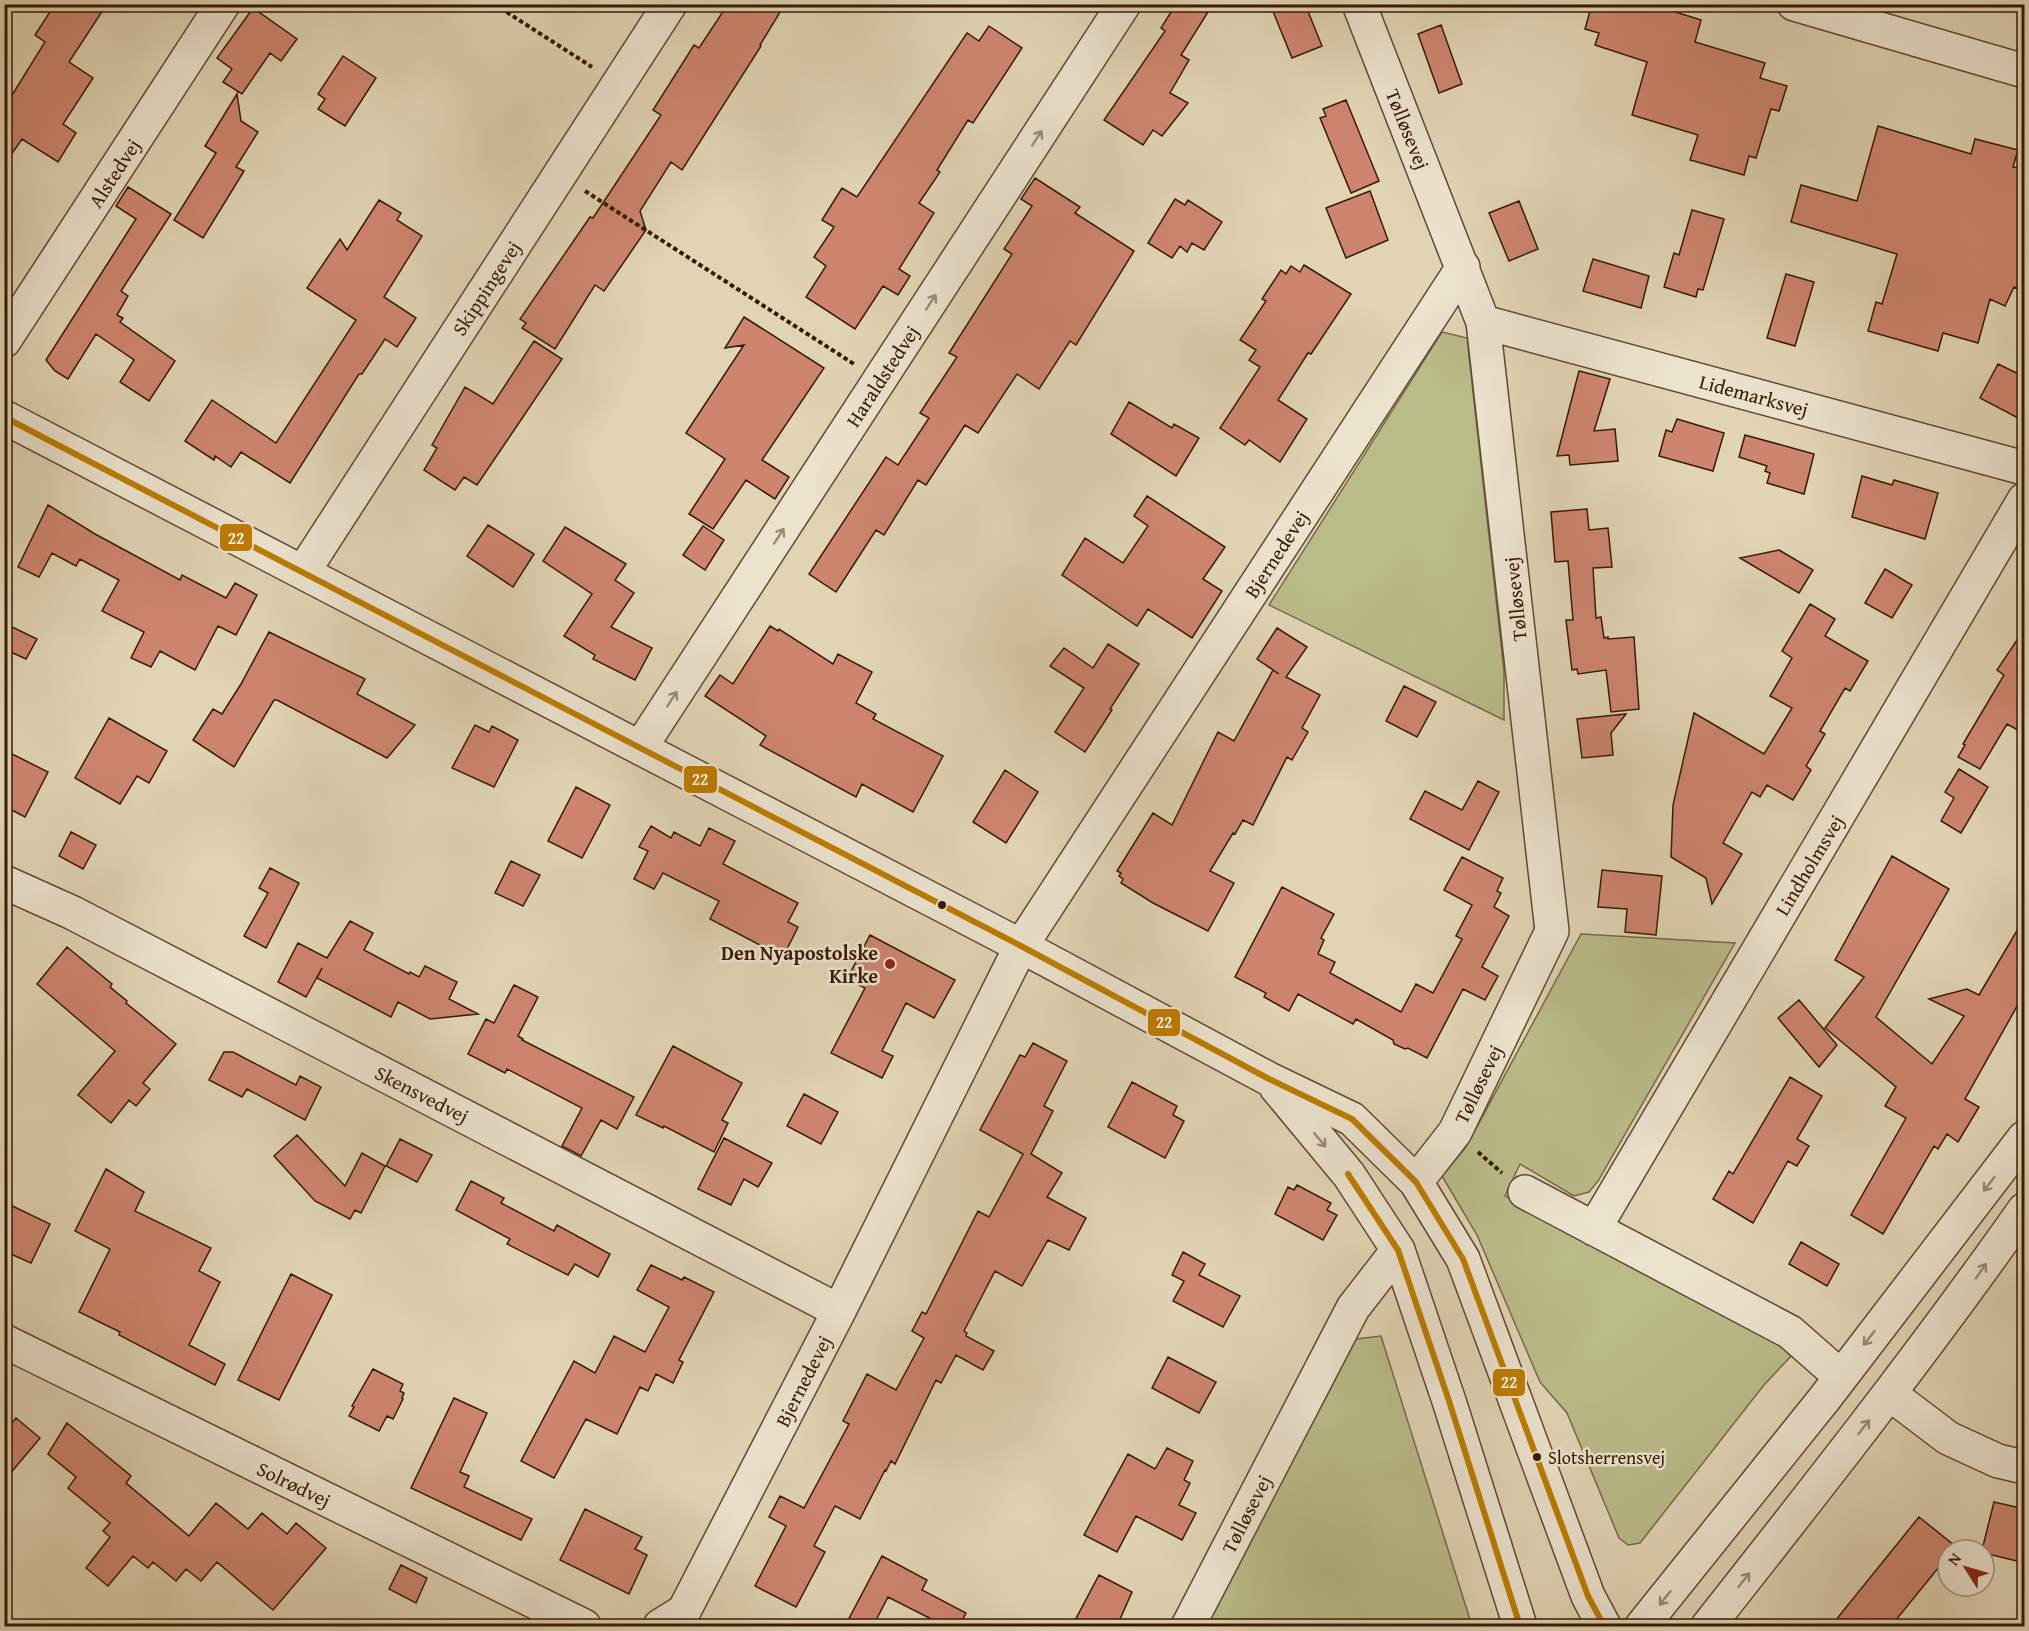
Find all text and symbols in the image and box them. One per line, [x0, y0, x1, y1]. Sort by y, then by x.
street label: Tølløsevej [1379, 84, 1437, 174]
one-way arrow [1031, 131, 1043, 147]
street label: Alstedvej [81, 133, 147, 213]
street label: Skippingevej [445, 235, 527, 341]
one-way arrow [925, 294, 937, 311]
street label: Haraldstedvej [838, 320, 926, 432]
street label: Lidemarksvej [1696, 367, 1812, 423]
street label: Bjernedevej [1237, 504, 1315, 604]
line badge: 22 [219, 523, 253, 552]
text: 22 [228, 526, 244, 550]
one-way arrow [773, 528, 785, 545]
street label: Tølløsevej [1496, 556, 1534, 642]
one-way arrow [667, 691, 679, 708]
line badge: 22 [683, 765, 718, 794]
text: 22 [692, 767, 708, 791]
street label: Lindholmsvej [1768, 809, 1850, 921]
unlabelled marker [936, 899, 948, 911]
place label: Den Nyapostolske Kirke [721, 938, 878, 990]
marker: Den Nyapostolske Kirke [883, 957, 897, 971]
line badge: 22 [1147, 1008, 1181, 1037]
text: 22 [1156, 1010, 1172, 1034]
street label: Tølløsevej [1446, 1040, 1510, 1128]
street label: Skensvedvej [370, 1058, 474, 1130]
one-way arrow [1313, 1132, 1327, 1147]
one-way arrow [1982, 1176, 1995, 1192]
one-way arrow [1975, 1263, 1987, 1280]
street label: Bjernedevej [768, 1330, 838, 1432]
one-way arrow [1863, 1330, 1876, 1346]
line badge: 22 [1492, 1368, 1526, 1397]
text: 22 [1501, 1370, 1517, 1394]
one-way arrow [1858, 1419, 1871, 1435]
place label: Slotsherrensvej [1548, 1444, 1665, 1471]
marker: Slotsherrensvej [1531, 1451, 1543, 1463]
street label: Solrødvej [252, 1454, 336, 1514]
street label: Tølløsevej [1214, 1470, 1278, 1558]
north arrow [1936, 1538, 1996, 1598]
text: N [1941, 1547, 1967, 1570]
one-way arrow [1738, 1573, 1751, 1589]
one-way arrow [1658, 1590, 1671, 1606]

